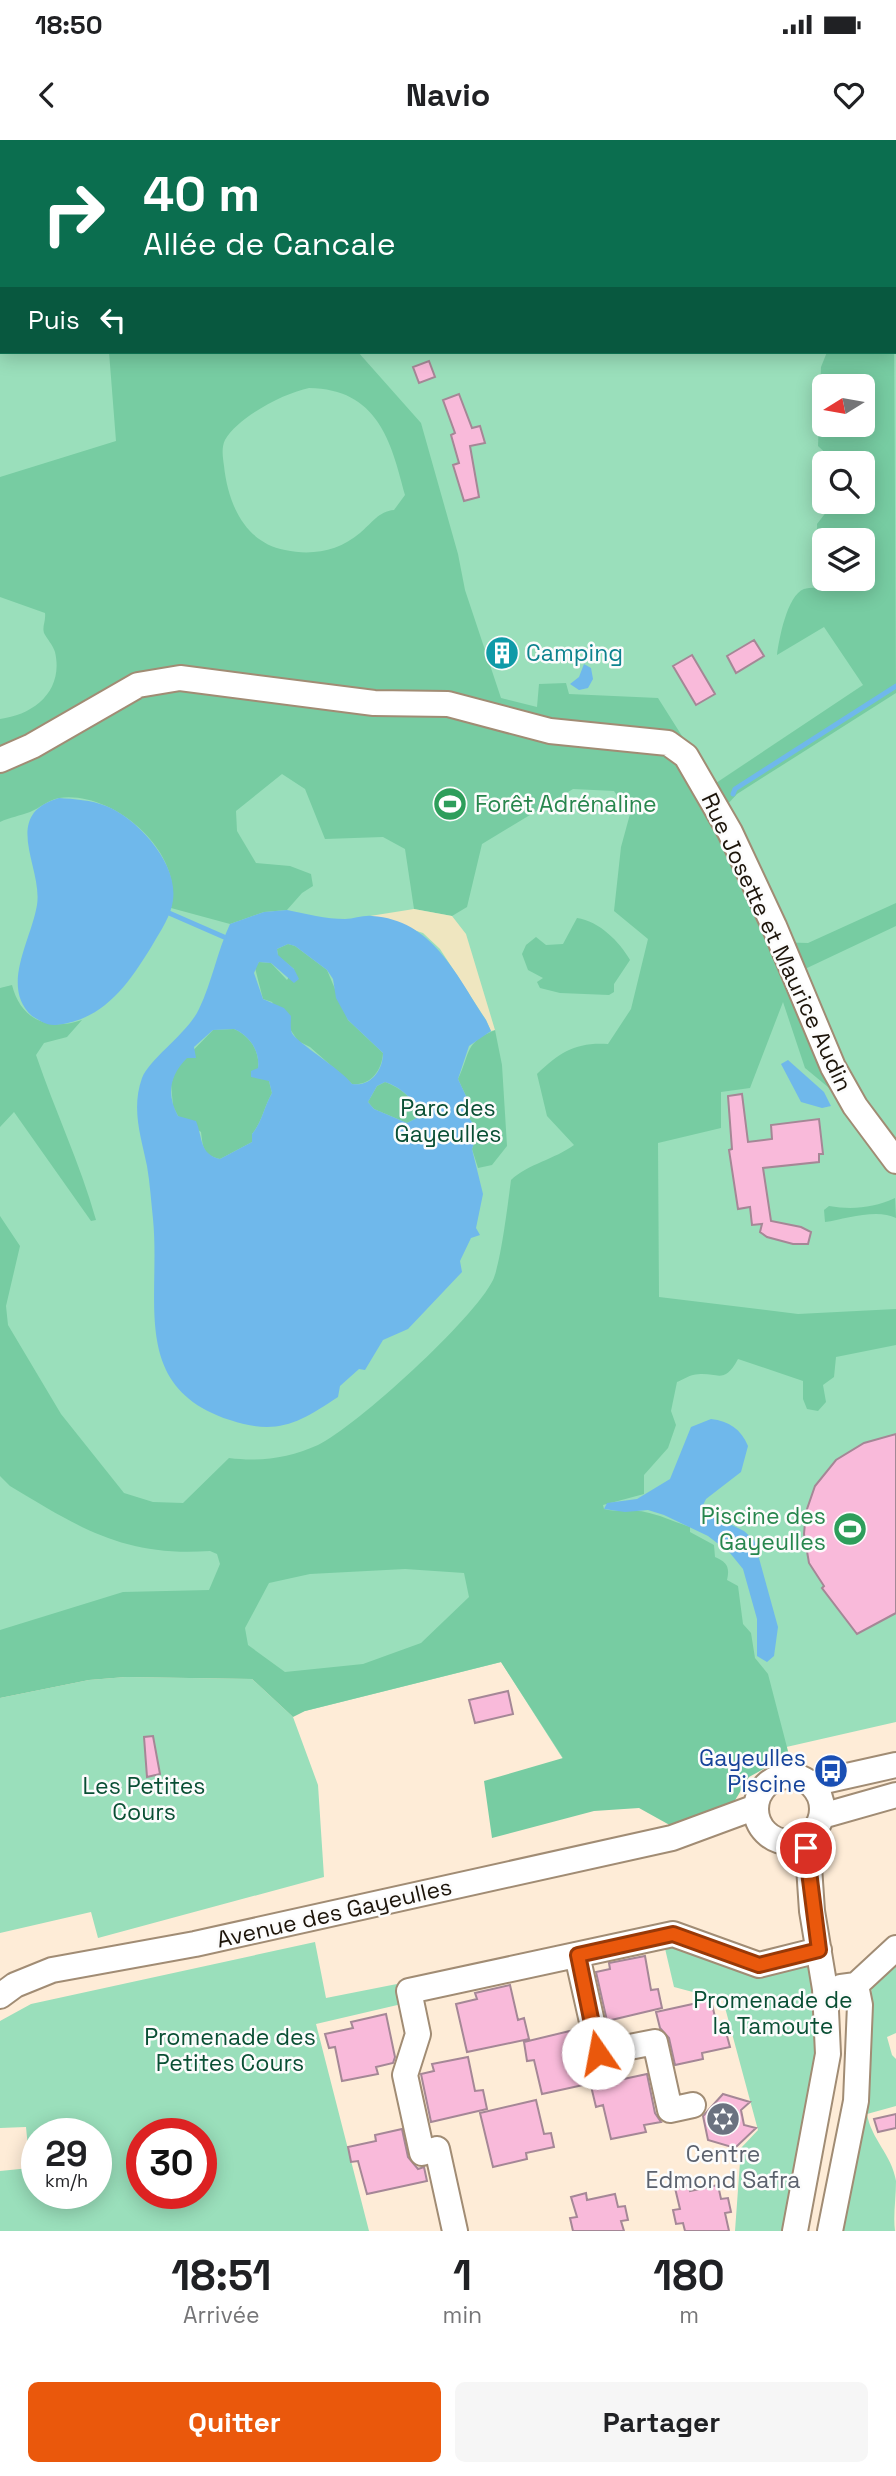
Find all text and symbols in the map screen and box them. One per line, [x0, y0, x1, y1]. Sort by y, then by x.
text: 18:50 [35, 8, 103, 42]
text: Navio [406, 75, 490, 115]
icon: back [28, 76, 66, 114]
icon: heart [830, 76, 868, 114]
text: 40 m [143, 163, 260, 225]
icon: right [28, 168, 119, 259]
text: Allée de Cancale [143, 224, 396, 264]
icon: left [94, 301, 132, 339]
text: Puis [28, 303, 80, 337]
north arrow [812, 374, 875, 438]
map controls [812, 374, 875, 591]
button: search [812, 451, 875, 514]
button: layers [812, 528, 875, 591]
building icon: Camping [483, 634, 521, 672]
place label: Camping [526, 638, 623, 668]
sports icon: Forêt Adrénaline [431, 785, 469, 823]
street label: Rue Josette et Maurice Audin [695, 788, 859, 1096]
place label: Forêt Adrénaline [475, 789, 657, 819]
park label: Parc des Gayeulles [395, 1093, 501, 1149]
place label: Piscine des Gayeulles [701, 1501, 826, 1557]
sports icon: Piscine des Gayeulles [831, 1510, 869, 1548]
place label: Gayeulles Piscine [699, 1743, 806, 1799]
bus stop icon: Gayeulles Piscine [812, 1752, 850, 1790]
park label: Les Petites Cours [83, 1771, 205, 1827]
pin [776, 1818, 836, 1878]
icon: arrive [787, 1829, 825, 1867]
street label: Avenue des Gayeulles [213, 1871, 455, 1955]
park label: Promenade de la Tamoute [693, 1985, 853, 2041]
position arrow [561, 2016, 635, 2090]
park label: Promenade des Petites Cours [144, 2022, 316, 2078]
synagogue icon: Centre Edmond Safra [704, 2100, 742, 2138]
speed limit sign: 30 [126, 2118, 217, 2209]
text: 29 [45, 2132, 88, 2176]
place label: Centre Edmond Safra [646, 2139, 800, 2195]
text: km/h [45, 2169, 88, 2192]
text: 18:51 [171, 2249, 271, 2302]
text: 1 [453, 2249, 472, 2302]
text: 180 [653, 2249, 725, 2302]
text: Arrivée [183, 2300, 260, 2330]
text: min [443, 2300, 482, 2330]
text: m [679, 2300, 699, 2330]
button: Quitter [28, 2382, 441, 2462]
button: Partager [455, 2382, 868, 2462]

